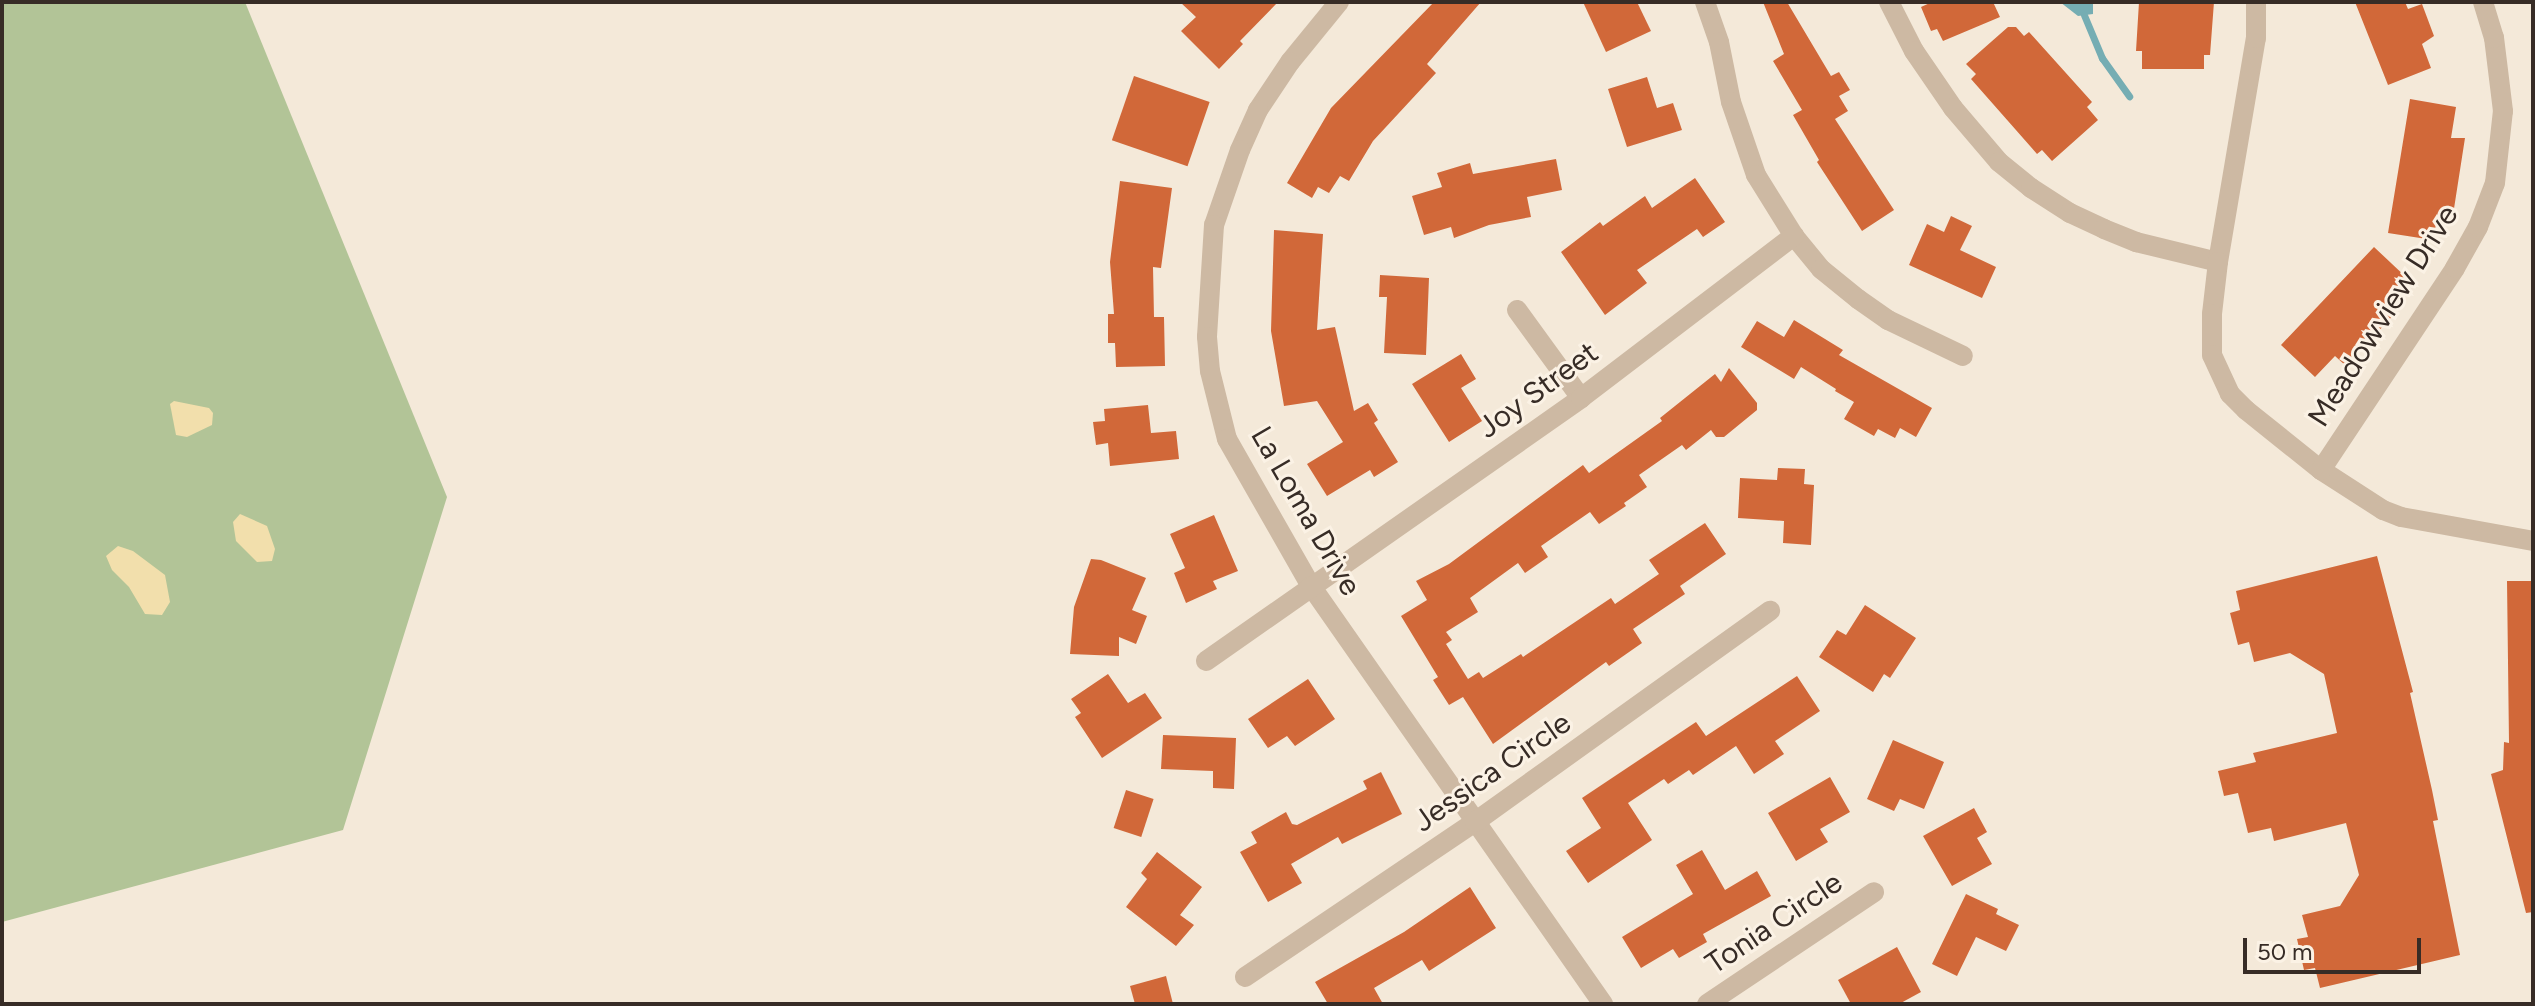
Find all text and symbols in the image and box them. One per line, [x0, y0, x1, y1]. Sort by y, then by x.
street label: Meadowview Drive [2300, 199, 2466, 433]
street label: Joy Street [1471, 334, 1605, 446]
street label: La Loma Drive [1243, 420, 1369, 602]
street label: Jessica Circle [1406, 705, 1578, 839]
street label: Tonia Circle [1699, 864, 1849, 982]
scale bar [2247, 922, 2425, 972]
text: 50 m [2257, 937, 2313, 966]

